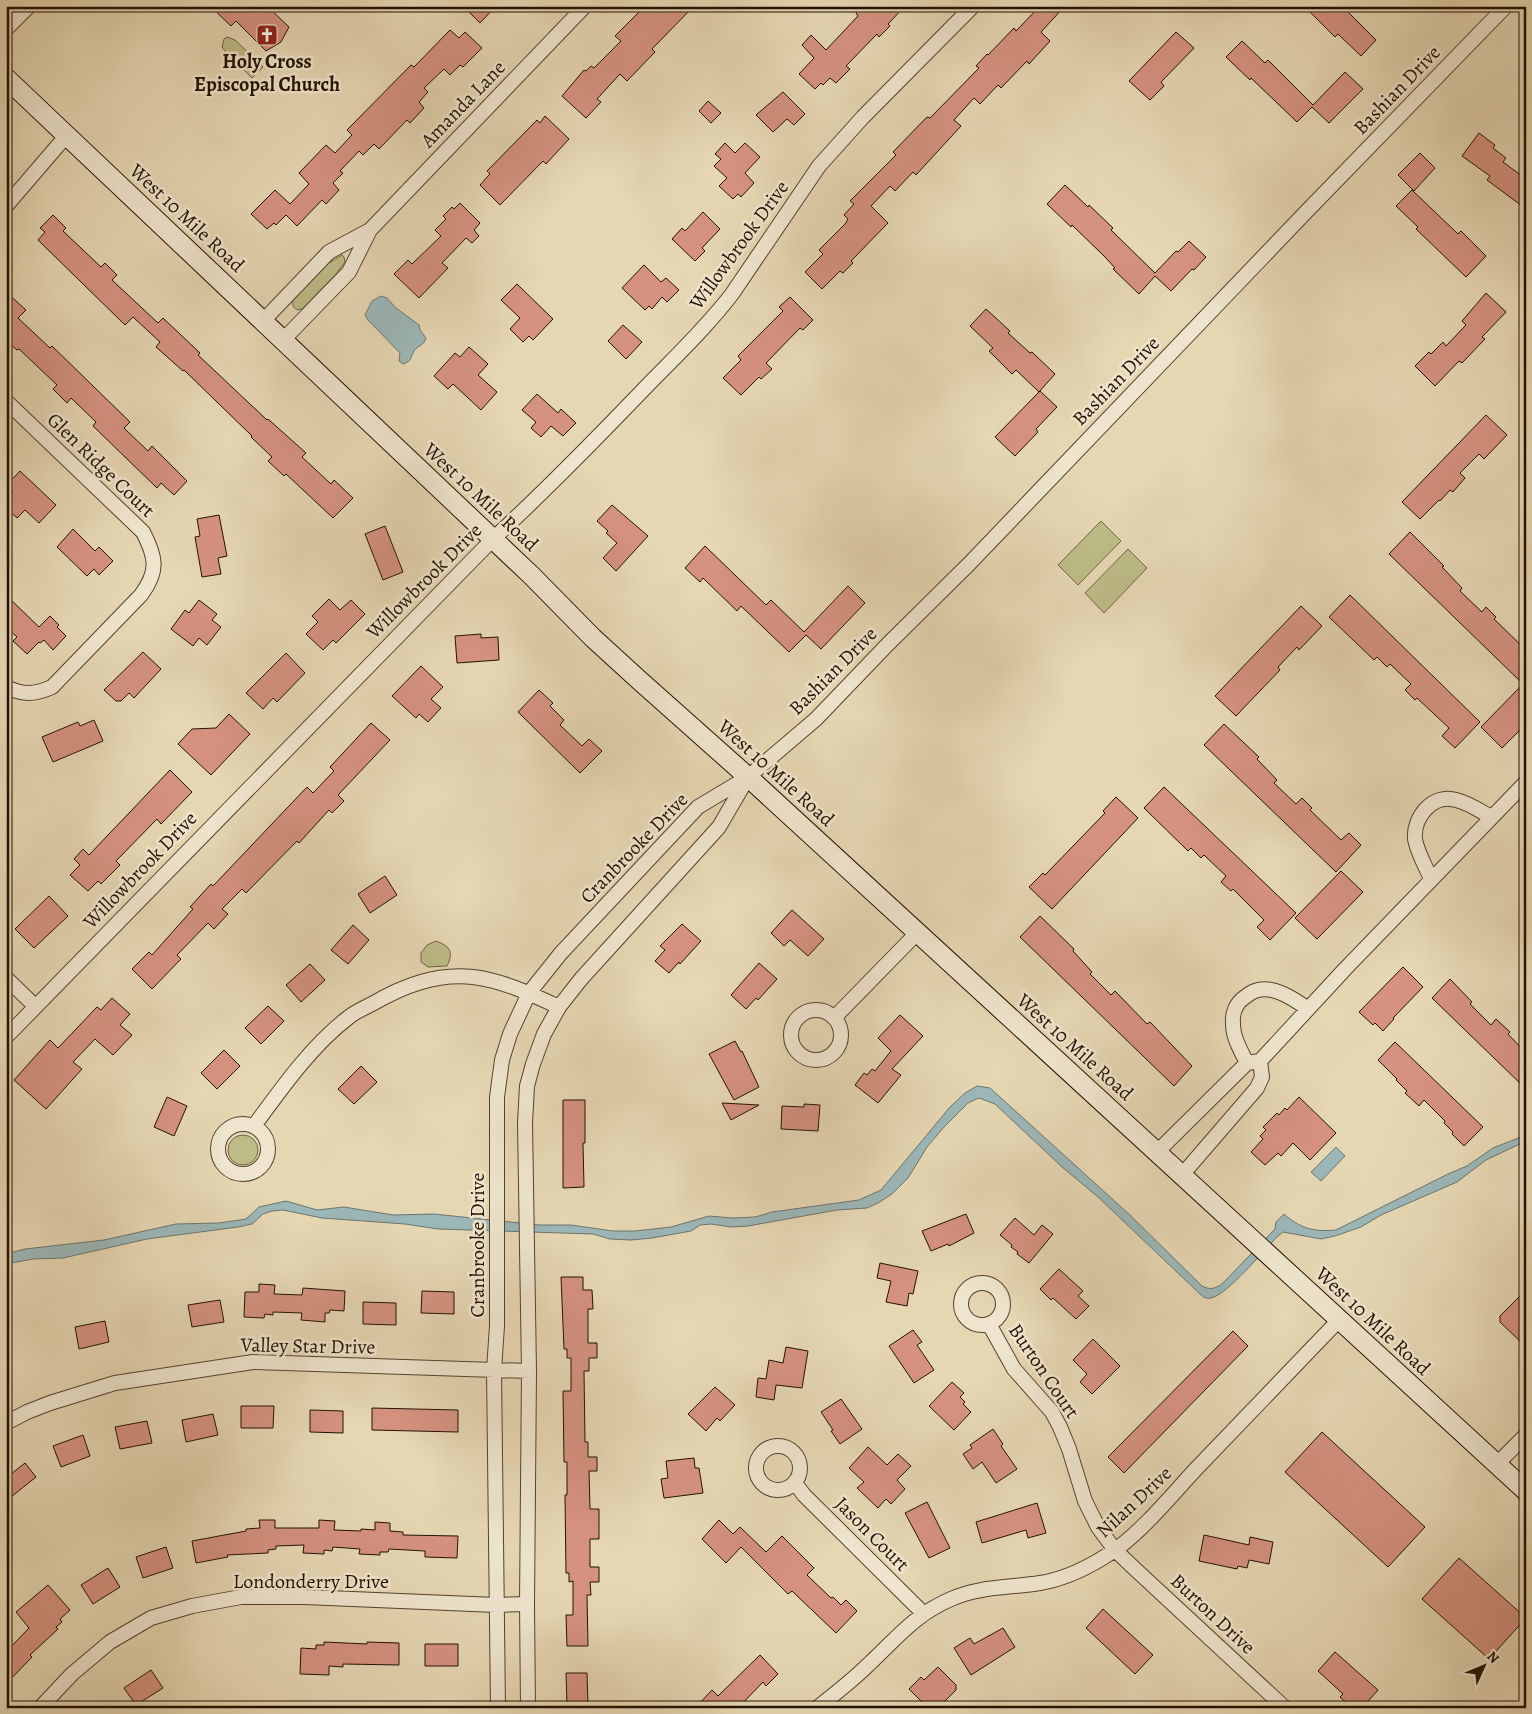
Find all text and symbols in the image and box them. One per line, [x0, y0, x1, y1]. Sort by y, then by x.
church icon: Holy Cross Episcopal Church [255, 23, 279, 47]
street label: Bashian Drive [1347, 39, 1447, 141]
place label: Holy Cross Episcopal Church [194, 48, 340, 98]
street label: Amanda Lane [414, 54, 511, 154]
street label: West 10 Mile Road [123, 157, 251, 279]
street label: Willowbrook Drive [682, 175, 795, 316]
street label: Bashian Drive [1066, 330, 1166, 432]
street label: Glen Ridge Court [41, 407, 161, 524]
street label: West 10 Mile Road [417, 436, 545, 558]
street label: Willowbrook Drive [360, 517, 488, 645]
street label: Bashian Drive [783, 621, 883, 721]
street label: West 10 Mile Road [711, 713, 840, 833]
street label: Cranbrooke Drive [574, 787, 694, 909]
street label: Willowbrook Drive [76, 805, 203, 935]
street label: West 10 Mile Road [1010, 987, 1139, 1107]
street label: Cranbrooke Drive [464, 1173, 491, 1317]
street label: West 10 Mile Road [1309, 1260, 1437, 1382]
street label: Burton Court [1002, 1318, 1086, 1424]
street label: Valley Star Drive [239, 1331, 376, 1361]
street label: Nilan Drive [1090, 1460, 1178, 1544]
street label: Jason Court [829, 1491, 916, 1578]
street label: Londonderry Drive [233, 1568, 389, 1595]
street label: Burton Drive [1165, 1568, 1261, 1660]
north arrow [1460, 1642, 1510, 1692]
text: N [1483, 1647, 1503, 1668]

